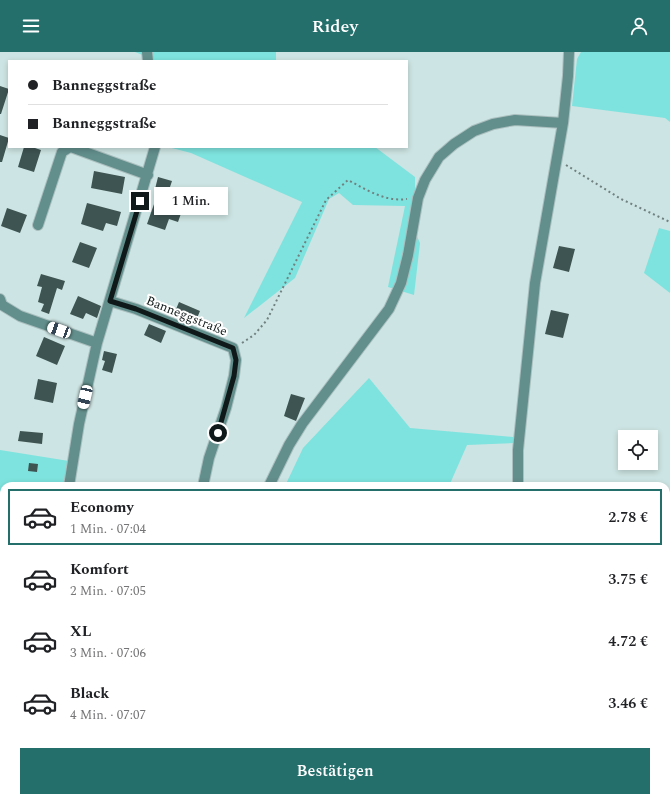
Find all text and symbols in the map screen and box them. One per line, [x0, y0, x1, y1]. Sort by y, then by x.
text: Ridey [312, 13, 358, 40]
icon: menu [20, 15, 42, 37]
icon: person [628, 15, 650, 37]
text: Banneggstraße [52, 74, 156, 97]
text: Banneggstraße [52, 112, 156, 135]
callout: 1 Min. [154, 187, 228, 215]
text: 1 Min. [172, 191, 210, 211]
route end [131, 192, 149, 210]
street label: Banneggstraße [143, 291, 230, 341]
car [46, 320, 72, 340]
car [76, 384, 94, 410]
route start [209, 424, 227, 442]
map controls [618, 430, 658, 470]
button: locate [618, 430, 658, 470]
text: Economy [70, 496, 134, 519]
icon: car [22, 499, 58, 535]
text: 2.78 € [608, 506, 648, 529]
text: 1 Min. · 07:04 [70, 519, 146, 539]
text: Komfort [70, 558, 129, 581]
icon: car [22, 561, 58, 597]
text: 3.75 € [608, 568, 648, 591]
text: 2 Min. · 07:05 [70, 581, 146, 601]
text: XL [70, 620, 91, 643]
icon: car [22, 623, 58, 659]
text: 4.72 € [608, 630, 648, 653]
text: 3 Min. · 07:06 [70, 643, 146, 663]
text: Black [70, 682, 109, 705]
icon: car [22, 685, 58, 721]
text: 3.46 € [608, 692, 648, 715]
text: 4 Min. · 07:07 [70, 705, 146, 725]
button: Bestätigen [20, 748, 650, 794]

